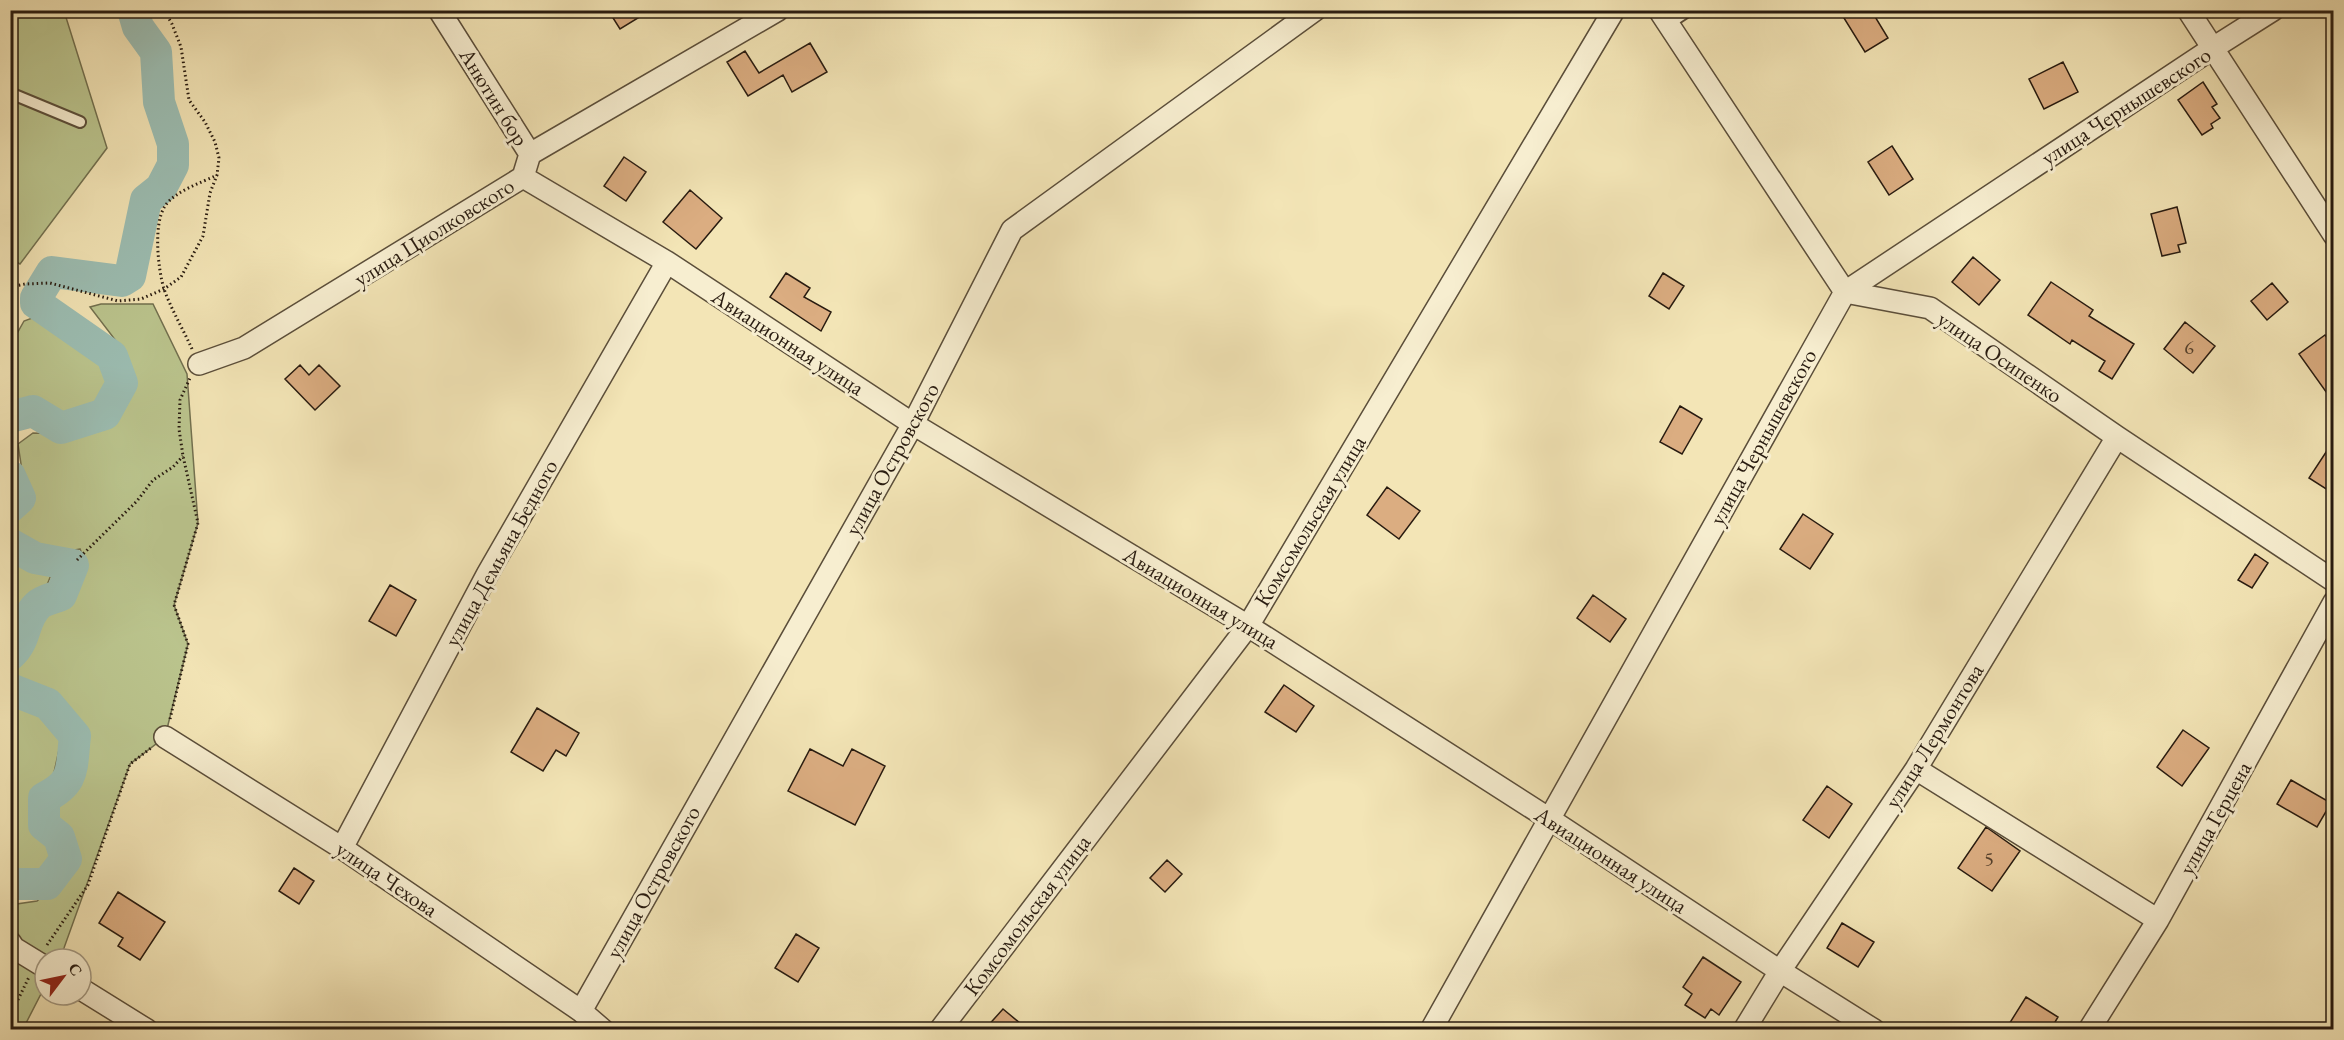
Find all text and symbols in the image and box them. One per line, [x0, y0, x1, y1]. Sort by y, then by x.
street label: улица Чернышевского [2035, 40, 2217, 172]
street label: Анютин бор [452, 42, 536, 151]
street label: улица Циолковского [348, 171, 520, 293]
street label: Авиационная улица [705, 281, 870, 402]
street label: улица Осипенко [1932, 304, 2068, 410]
house number: 6 [2184, 334, 2194, 360]
street label: улица Чернышевского [1703, 344, 1823, 530]
street label: улица Островского [838, 377, 946, 541]
street label: Комсомольская улица [1247, 430, 1373, 612]
street label: улица Демьяна Бедного [438, 454, 565, 652]
street label: Авиационная улица [1117, 540, 1284, 656]
street label: улица Лермонтова [1878, 658, 1990, 814]
street label: улица Герцена [2172, 756, 2258, 880]
street label: Авиационная улица [1528, 799, 1693, 920]
street label: улица Островского [599, 800, 707, 964]
street label: Комсомольская улица [957, 828, 1097, 1001]
street label: улица Чехова [330, 834, 444, 924]
house number: 5 [1984, 846, 1994, 872]
north arrow [33, 947, 93, 1007]
text: С [63, 959, 87, 980]

